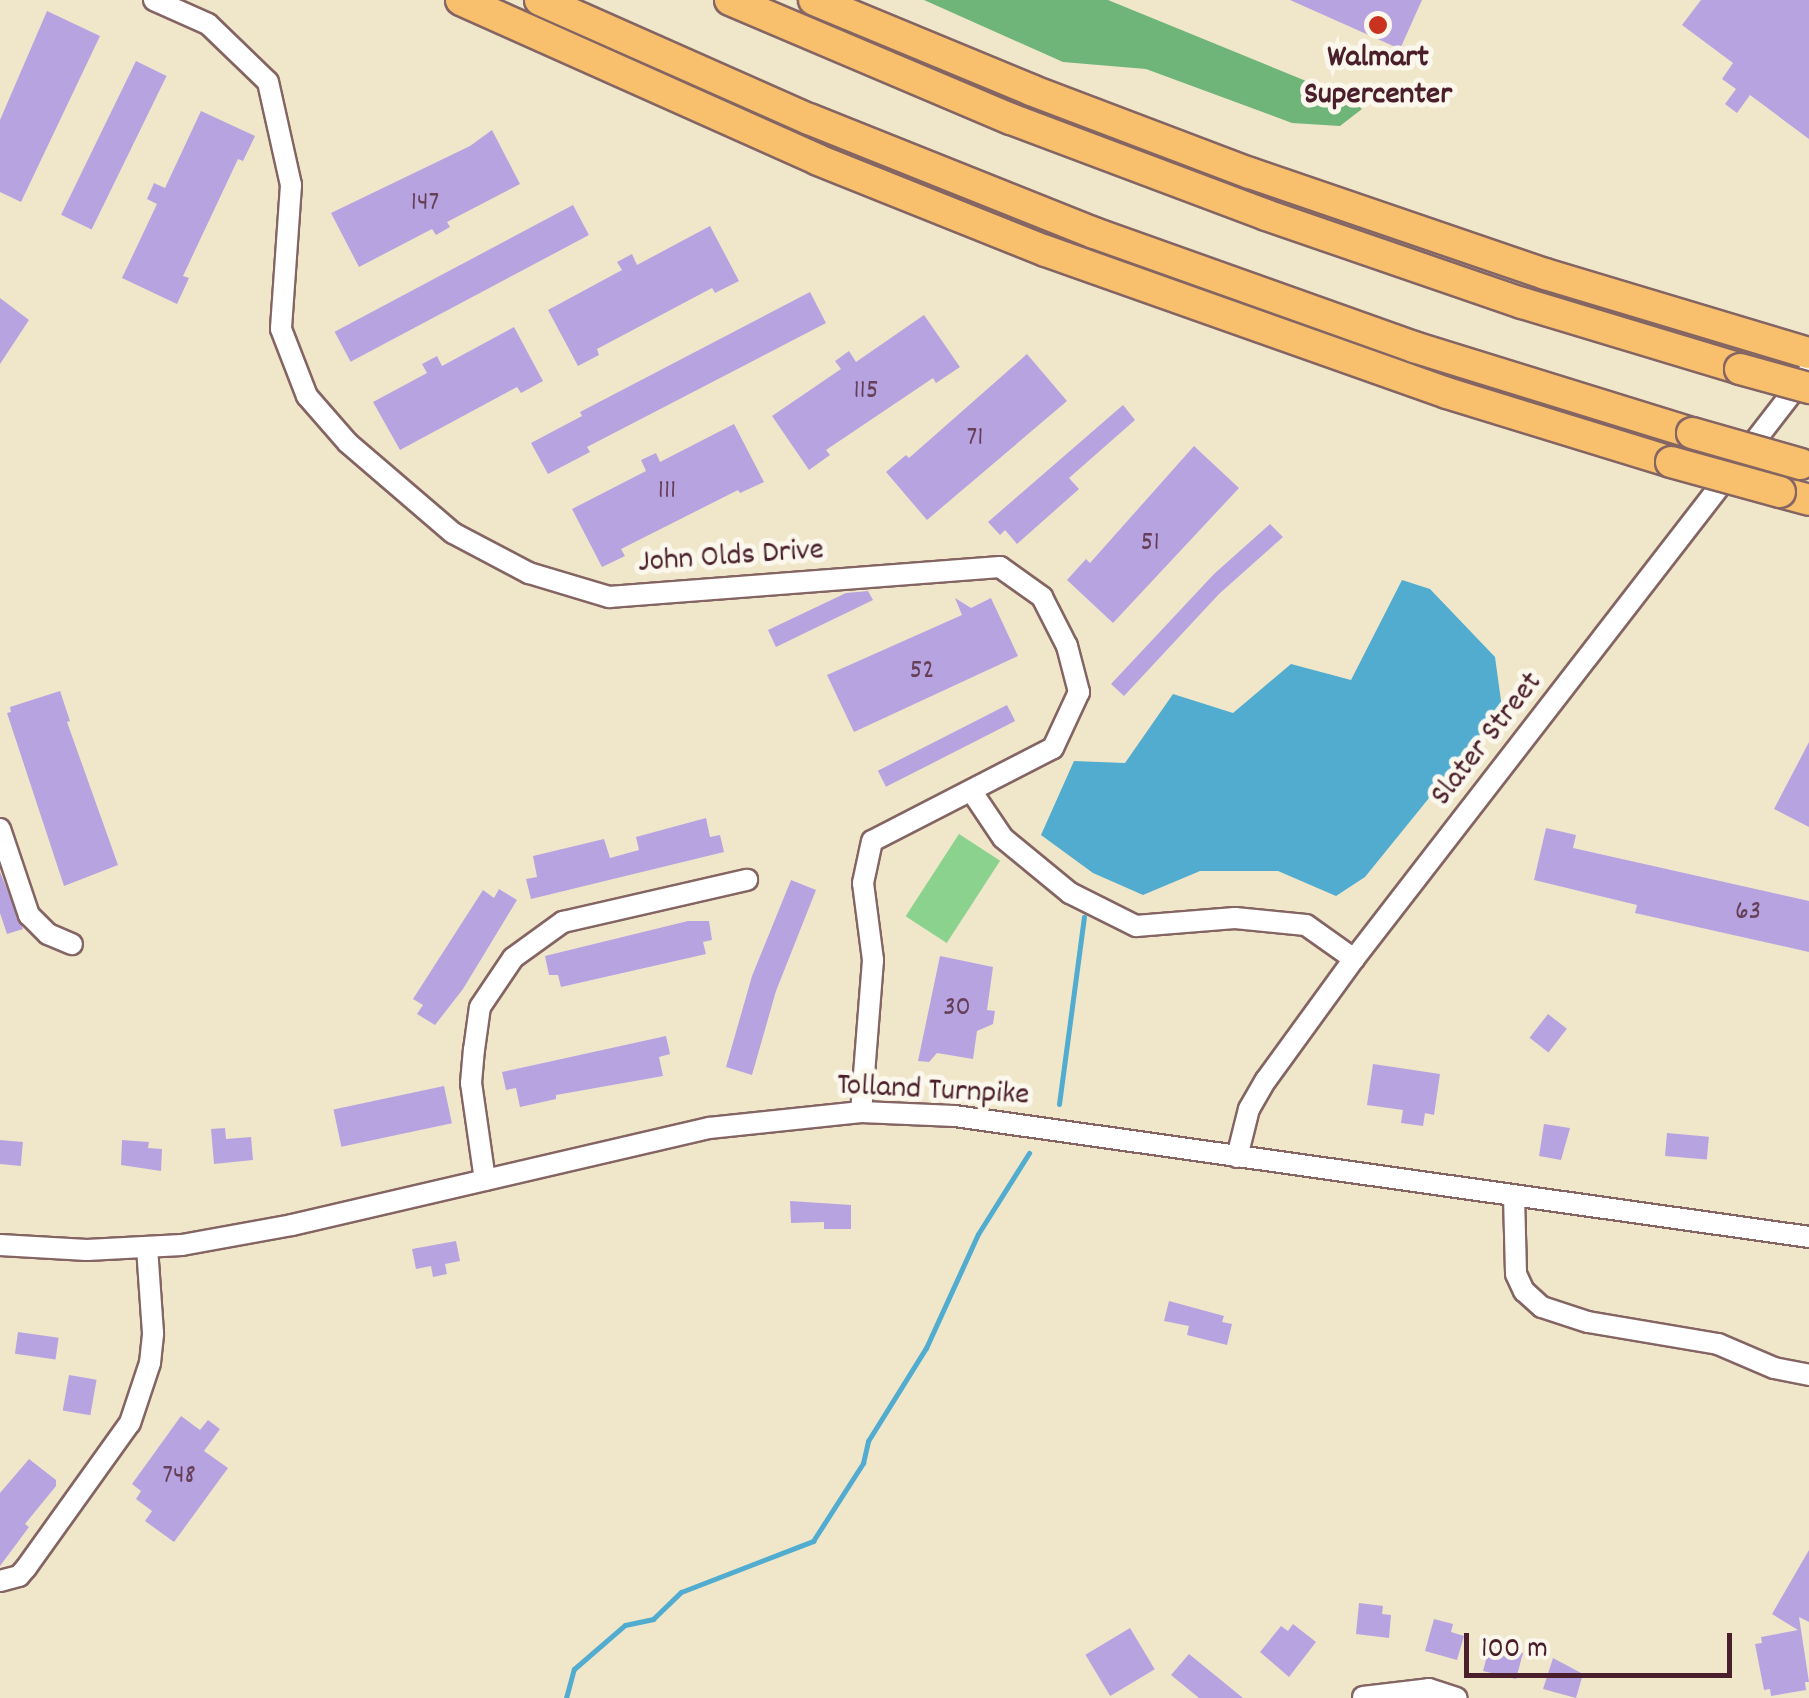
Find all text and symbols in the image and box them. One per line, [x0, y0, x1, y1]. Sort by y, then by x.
marker: Walmart Supercenter [1367, 14, 1389, 36]
place label: Walmart Supercenter [1304, 41, 1452, 116]
house number: 147 [411, 187, 439, 221]
house number: 115 [853, 375, 879, 409]
house number: 71 [967, 422, 983, 456]
house number: 111 [658, 475, 676, 509]
house number: 51 [1140, 527, 1160, 561]
street label: John Olds Drive [637, 532, 825, 584]
house number: 52 [909, 655, 935, 689]
street label: Slater Street [1424, 665, 1552, 815]
house number: 63 [1735, 896, 1761, 930]
house number: 30 [943, 992, 971, 1026]
street label: Tolland Turnpike [836, 1068, 1030, 1116]
house number: 748 [162, 1460, 196, 1494]
scale bar [1469, 1613, 1736, 1675]
text: 100 m [1481, 1629, 1548, 1672]

